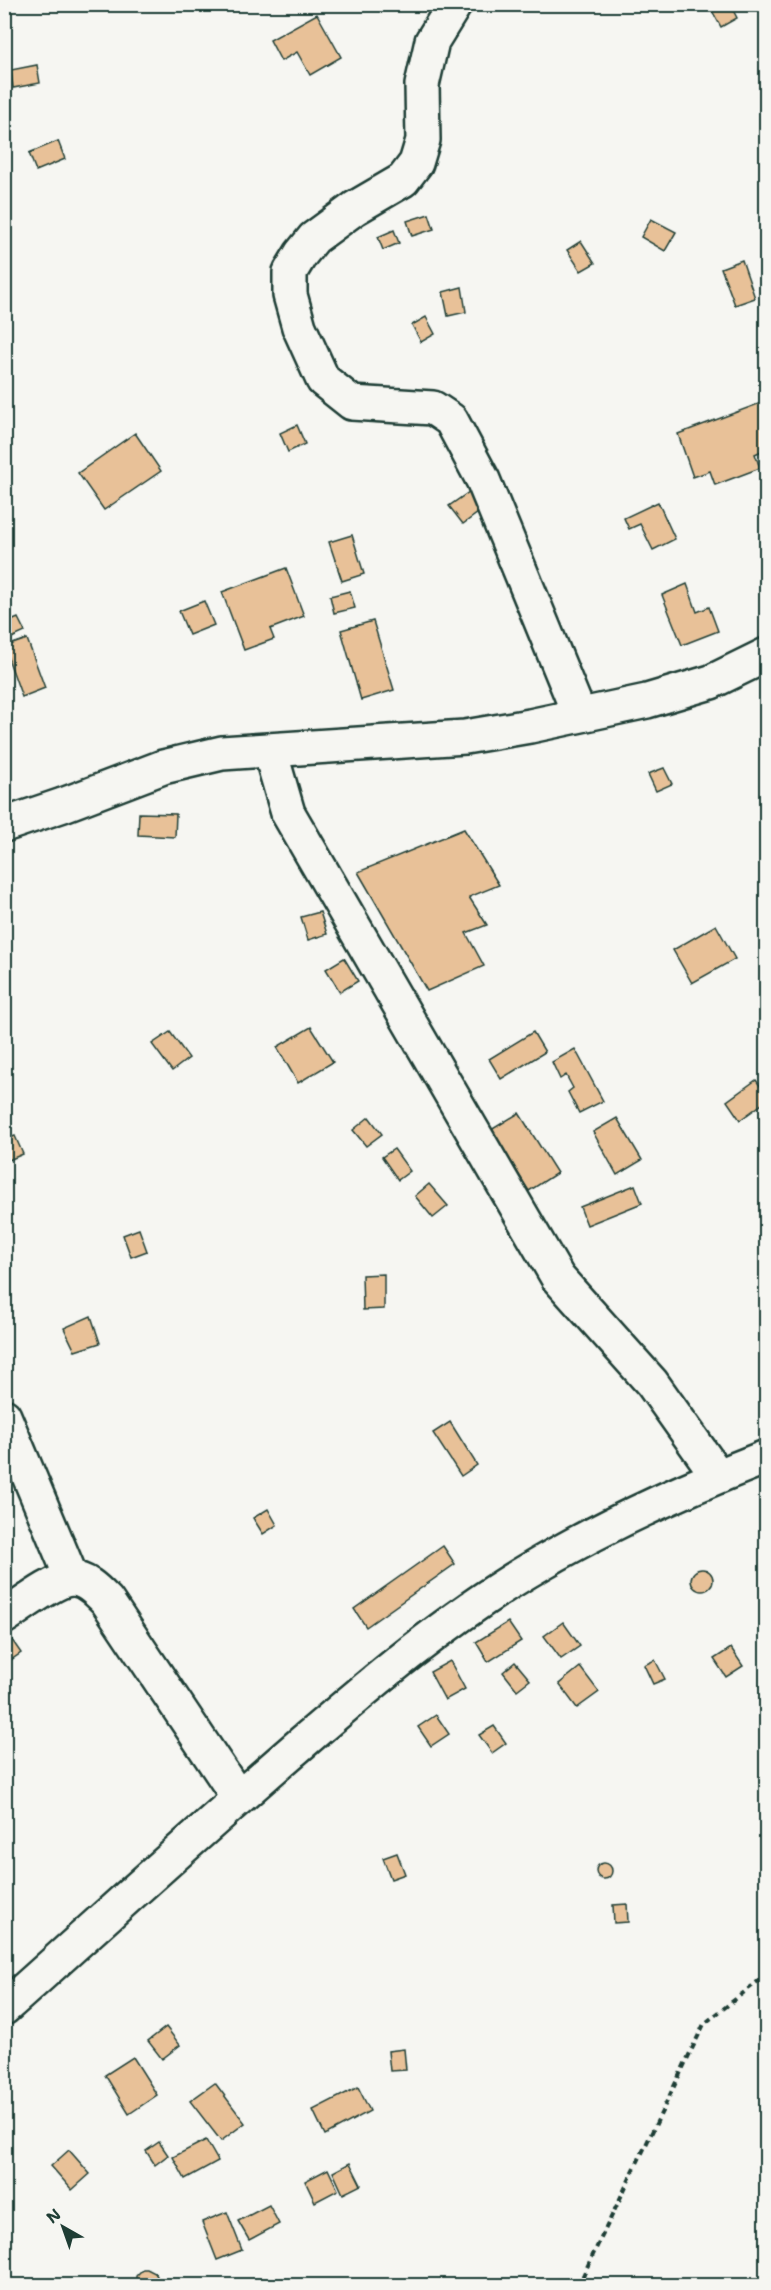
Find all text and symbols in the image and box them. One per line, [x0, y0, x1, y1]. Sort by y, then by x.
north arrow [33, 2197, 93, 2257]
text: N [42, 2204, 65, 2228]

